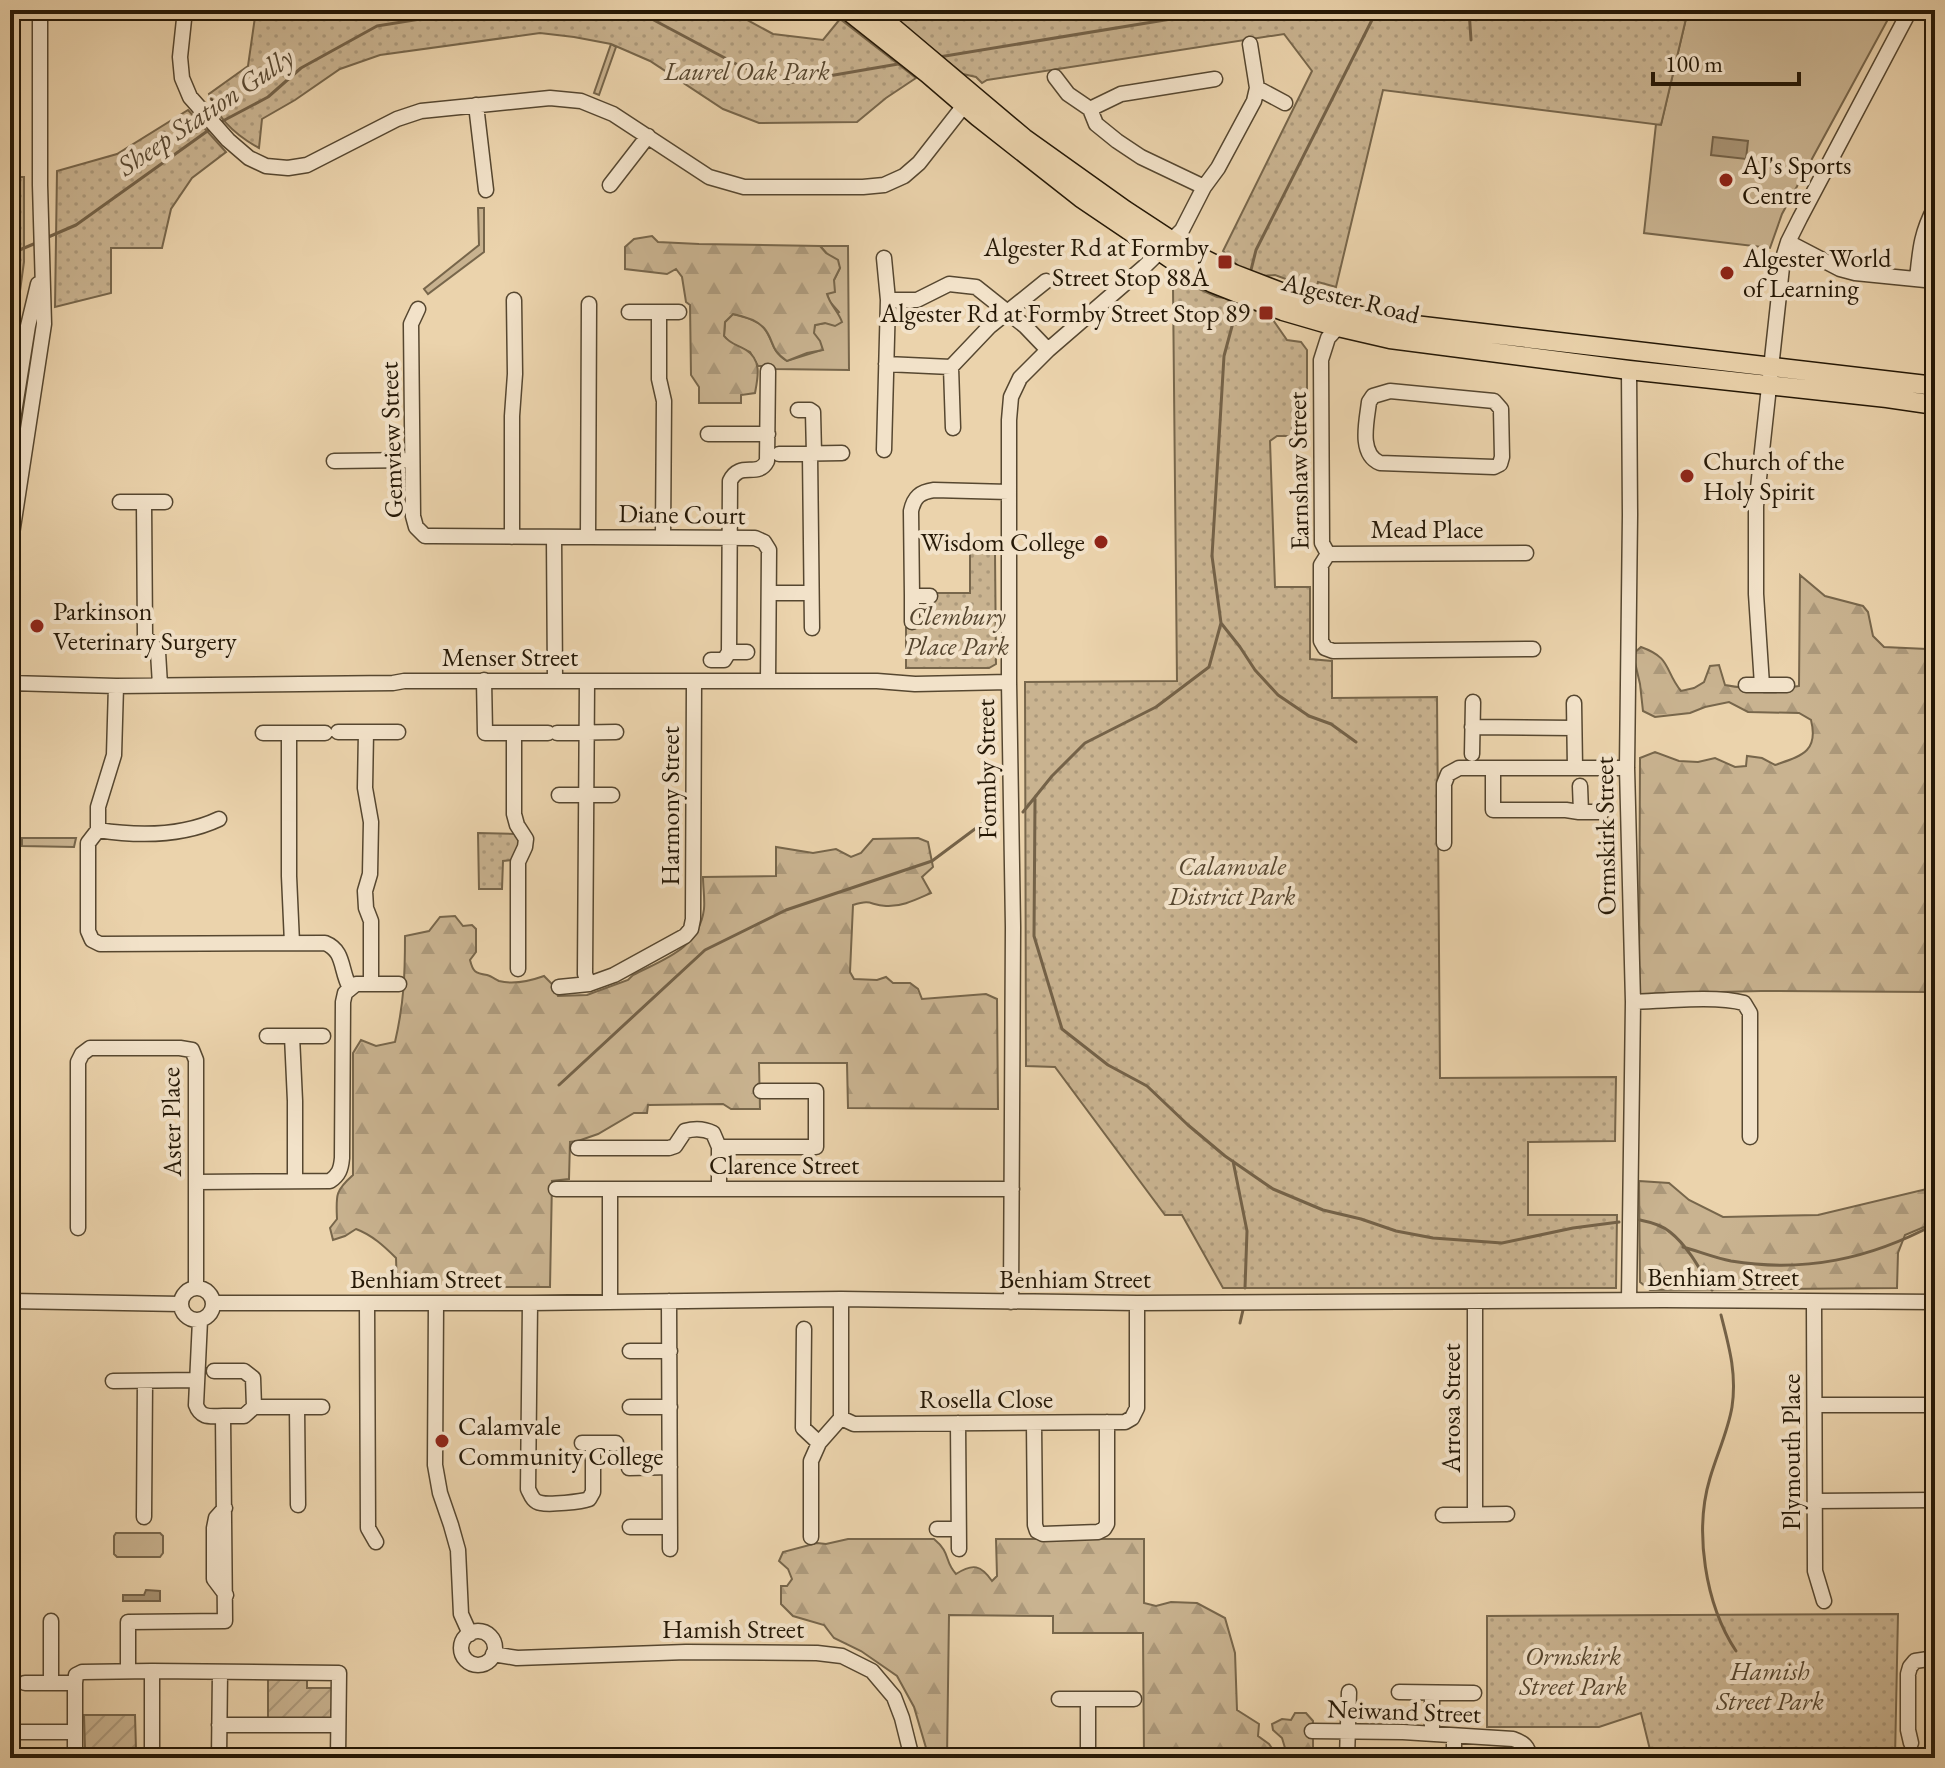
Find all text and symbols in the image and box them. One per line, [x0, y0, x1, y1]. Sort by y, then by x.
scale bar [1653, 36, 1799, 86]
water label: Sheep Station Gully [109, 38, 301, 184]
text: 100 m [1665, 48, 1723, 79]
park label: Laurel Oak Park [663, 54, 830, 88]
place label: AJ's Sports Centre [1741, 148, 1851, 212]
marker: AJ's Sports Centre [1717, 171, 1735, 189]
place label: Algester Rd at Formby Street Stop 88A [983, 230, 1210, 294]
place label: Algester World of Learning [1742, 241, 1892, 305]
marker: Algester Rd at Formby Street Stop 88A [1216, 253, 1234, 271]
street label: Algester Road [1278, 264, 1424, 332]
marker: Algester World of Learning [1718, 264, 1736, 282]
place label: Algester Rd at Formby Street Stop 89 [879, 296, 1251, 330]
marker: Algester Rd at Formby Street Stop 89 [1257, 304, 1275, 322]
street label: Gemview Street [371, 361, 411, 519]
street label: Earnshaw Street [1280, 391, 1316, 551]
place label: Church of the Holy Spirit [1703, 444, 1844, 508]
marker: Church of the Holy Spirit [1678, 467, 1696, 485]
street label: Diane Court [618, 496, 746, 532]
street label: Mead Place [1371, 512, 1483, 546]
place label: Wisdom College [920, 525, 1085, 559]
marker: Wisdom College [1092, 533, 1110, 551]
place label: Parkinson Veterinary Surgery [53, 594, 237, 658]
park label: Clembury Place Park [905, 599, 1009, 663]
marker: Parkinson Veterinary Surgery [28, 617, 46, 635]
street label: Menser Street [442, 640, 578, 674]
street label: Formby Street [968, 698, 1004, 840]
street label: Harmony Street [653, 726, 687, 886]
street label: Ormskirk Street [1587, 756, 1623, 916]
park label: Calamvale District Park [1167, 849, 1296, 913]
street label: Aster Place [153, 1067, 189, 1178]
street label: Clarence Street [709, 1148, 859, 1182]
street label: Benhiam Street [1647, 1260, 1799, 1294]
street label: Benhiam Street [350, 1262, 502, 1296]
street label: Benhiam Street [999, 1262, 1151, 1296]
street label: Arrosa Street [1434, 1343, 1468, 1474]
street label: Plymouth Place [1774, 1374, 1808, 1530]
street label: Rosella Close [919, 1382, 1053, 1416]
place label: Calamvale Community College [458, 1409, 663, 1473]
marker: Calamvale Community College [433, 1432, 451, 1450]
street label: Hamish Street [662, 1612, 804, 1646]
park label: Ormskirk Street Park [1518, 1639, 1627, 1703]
park label: Hamish Street Park [1715, 1654, 1824, 1718]
street label: Neiwand Street [1326, 1691, 1482, 1731]

